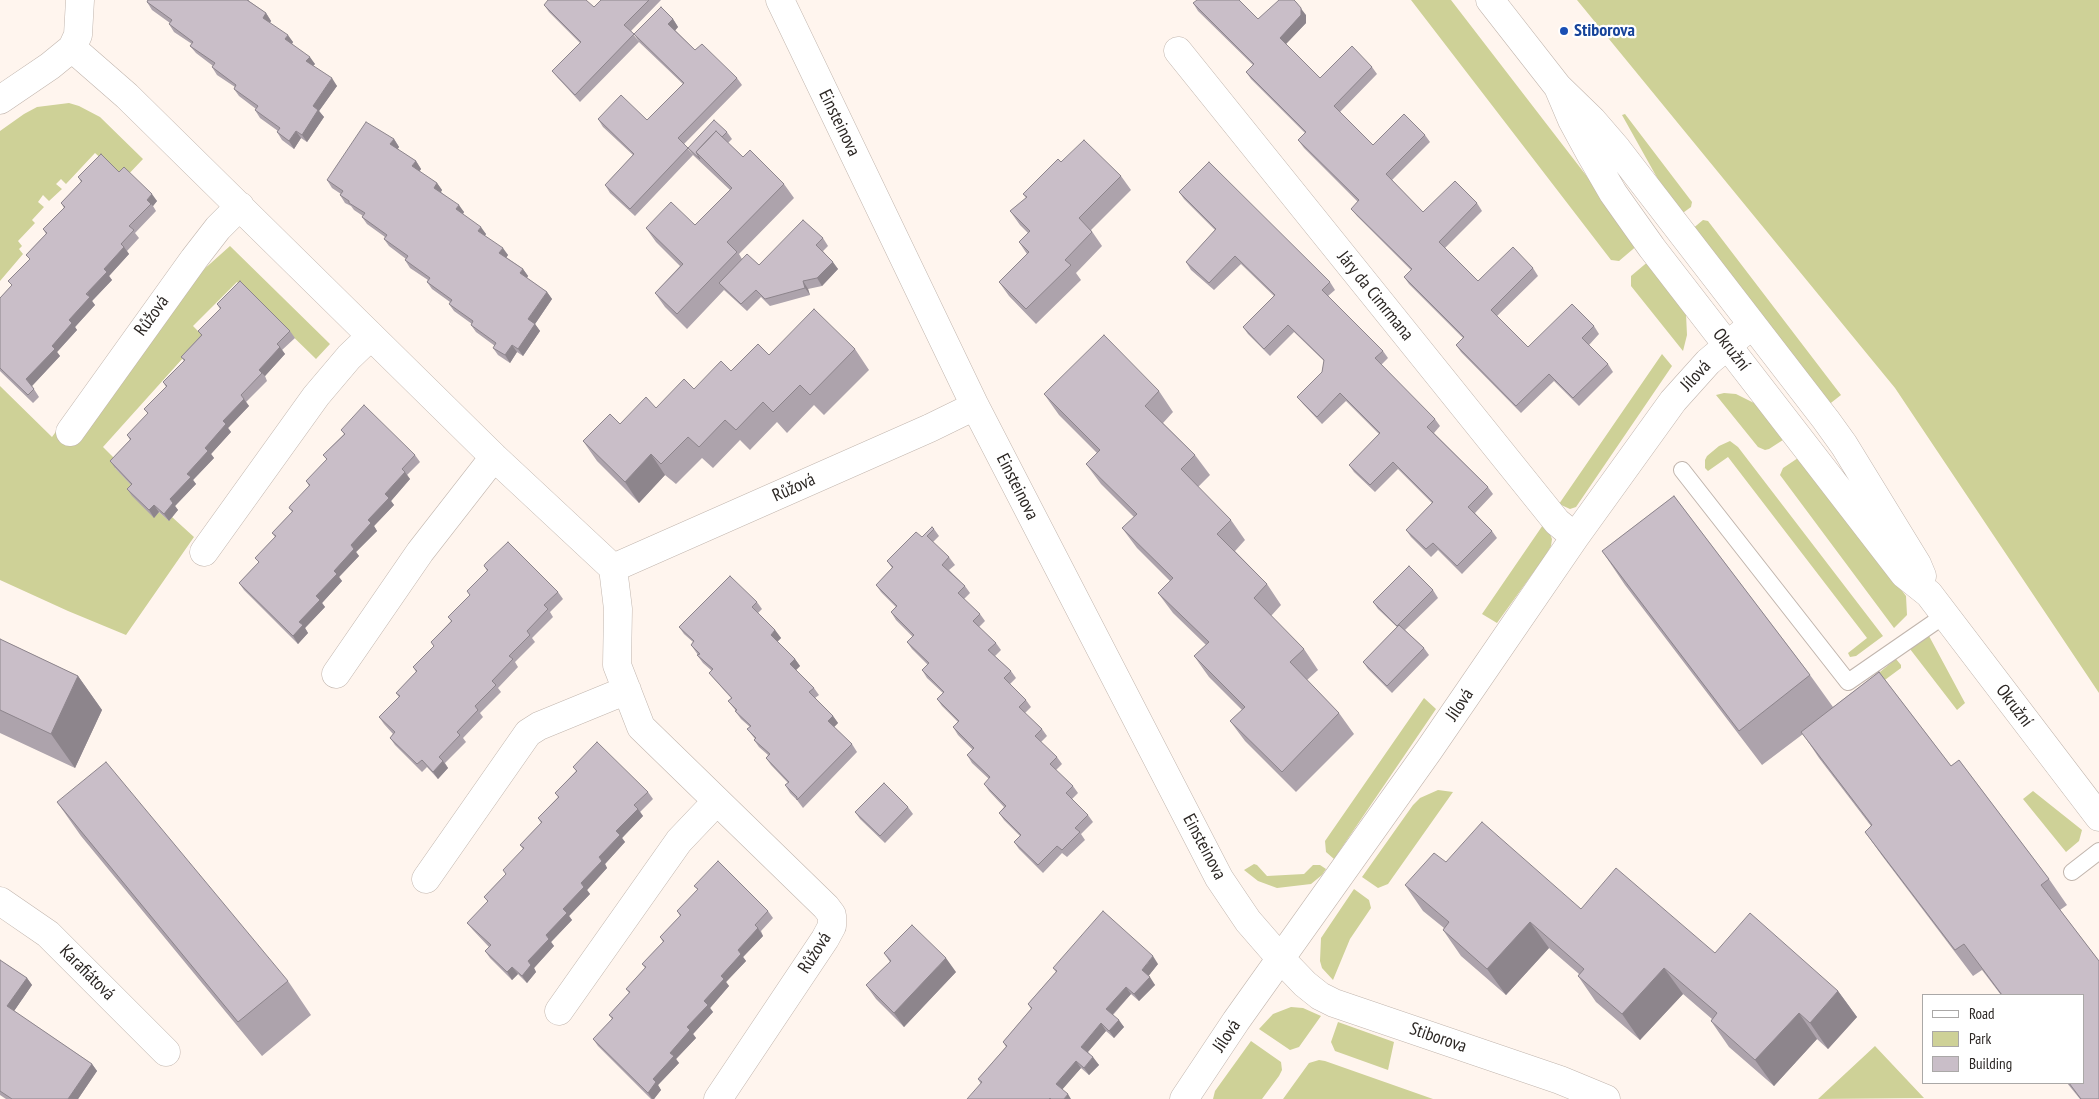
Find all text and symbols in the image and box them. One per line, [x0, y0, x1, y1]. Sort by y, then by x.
place label: Stiborova [1574, 20, 1635, 42]
marker: Stiborova [1558, 25, 1570, 37]
street label: Einsteinova [814, 86, 864, 160]
street label: Járy da Cimrmana [1332, 247, 1418, 345]
street label: Růžová [130, 292, 174, 340]
street label: Okružní [1708, 324, 1754, 376]
street label: Jílová [1676, 356, 1716, 396]
street label: Einsteinova [991, 450, 1043, 524]
street label: Růžová [769, 469, 819, 507]
street label: Okružní [1991, 680, 2037, 732]
street label: Jílová [1441, 685, 1479, 725]
street label: Einsteinova [1178, 810, 1230, 884]
street label: Růžová [794, 928, 836, 978]
street label: Karafiátová [55, 941, 119, 1005]
legend [1922, 994, 2084, 1084]
text: Road [1969, 1004, 1995, 1023]
street label: Jílová [1208, 1016, 1246, 1056]
street label: Stiborova [1407, 1018, 1469, 1058]
text: Park [1969, 1029, 1991, 1048]
text: Building [1969, 1054, 2012, 1073]

